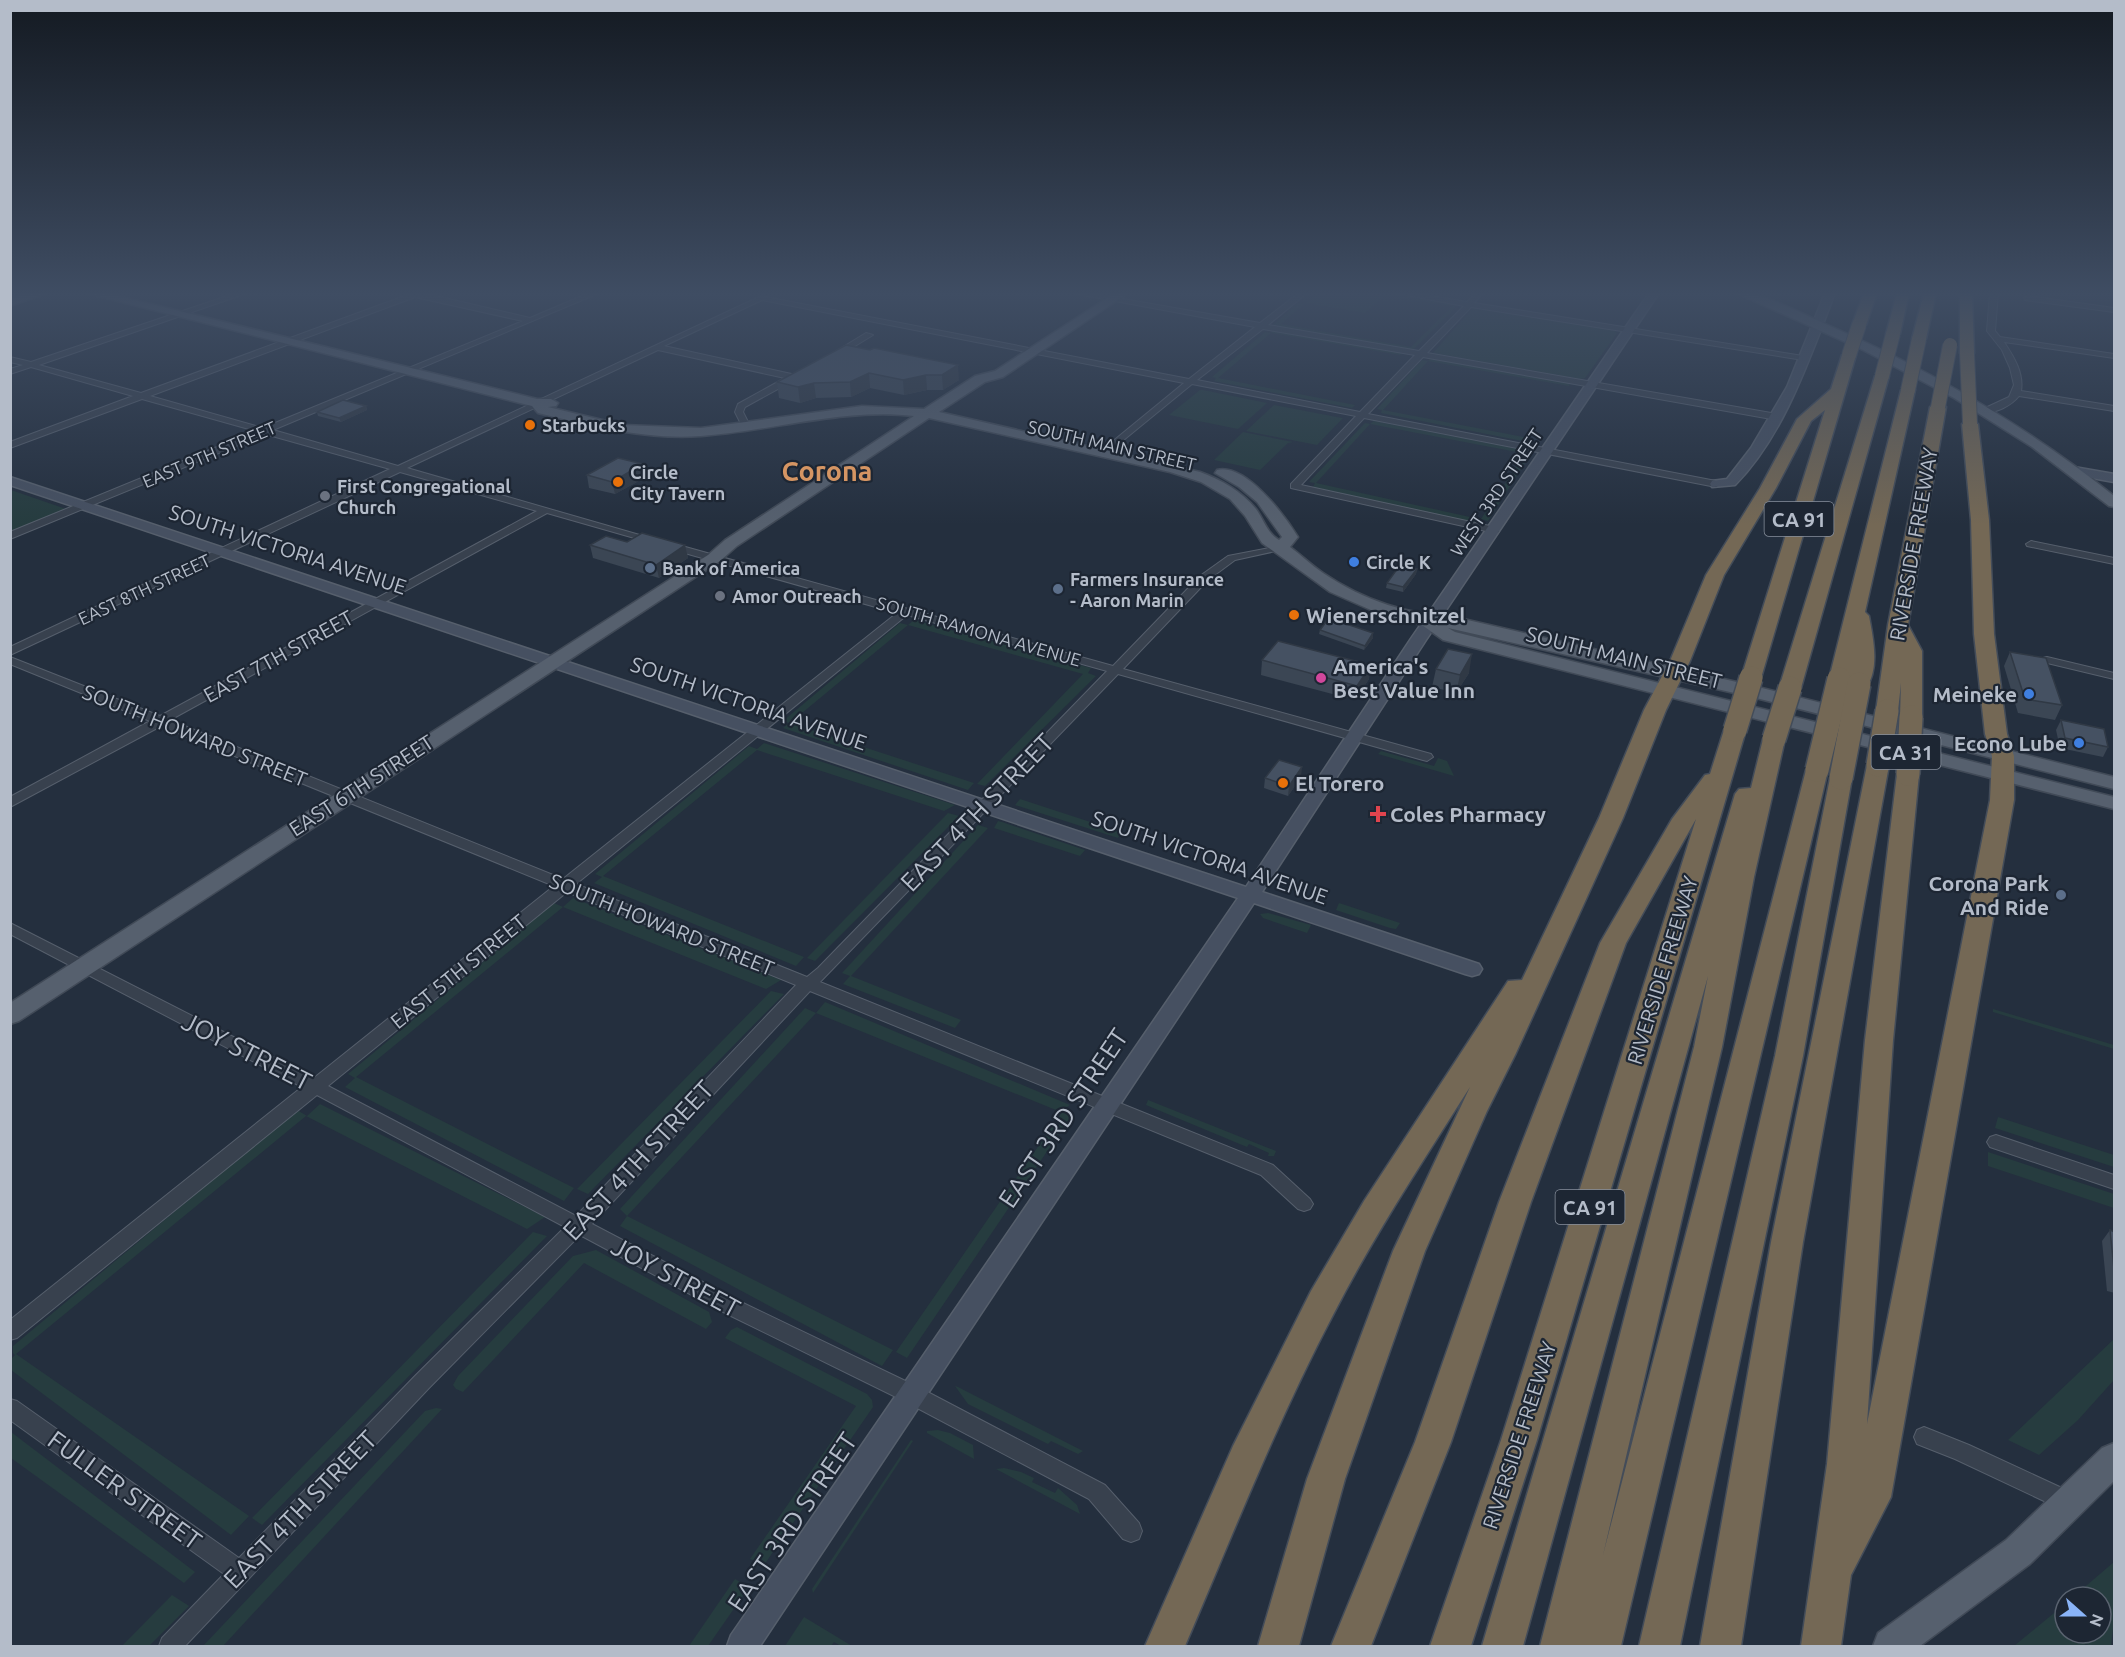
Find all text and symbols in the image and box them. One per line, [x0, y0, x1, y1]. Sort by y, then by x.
place label: Starbucks [542, 415, 626, 435]
street label: SOUTH MAIN STREET [1026, 416, 1198, 474]
street label: EAST 9TH STREET [139, 417, 279, 491]
marker: Starbucks [523, 418, 537, 432]
street label: WEST 3RD STREET [1446, 425, 1546, 559]
street label: RIVERSIDE FREEWAY [1884, 446, 1942, 642]
district label: Corona [782, 456, 872, 486]
place label: Circle City Tavern [630, 462, 725, 503]
marker: Circle City Tavern [611, 475, 625, 489]
place label: First Congregational Church [337, 476, 511, 517]
marker: First Congregational Church [318, 489, 332, 503]
street label: SOUTH VICTORIA AVENUE [166, 499, 410, 599]
road number: CA 91 [1764, 502, 1834, 536]
street label: EAST 8TH STREET [75, 550, 213, 628]
place label: Circle K [1366, 552, 1431, 572]
marker: Circle K [1347, 555, 1361, 569]
place label: Bank of America [662, 558, 800, 578]
marker: Bank of America [643, 561, 657, 575]
place label: Farmers Insurance - Aaron Marin [1070, 569, 1224, 610]
marker: Farmers Insurance - Aaron Marin [1051, 582, 1065, 596]
place label: Amor Outreach [732, 586, 862, 606]
marker: Amor Outreach [713, 589, 727, 603]
street label: SOUTH RAMONA AVENUE [875, 592, 1083, 670]
place label: Wienerschnitzel [1306, 603, 1466, 627]
street label: EAST 7TH STREET [199, 605, 357, 707]
marker: Wienerschnitzel [1287, 608, 1301, 622]
street label: SOUTH MAIN STREET [1524, 621, 1725, 693]
street label: SOUTH VICTORIA AVENUE [628, 651, 870, 755]
place label: America's Best Value Inn [1333, 654, 1475, 702]
marker: America's Best Value Inn [1314, 671, 1328, 685]
street label: SOUTH HOWARD STREET [79, 679, 311, 791]
place label: Meineke [1933, 682, 2017, 706]
marker: Meineke [2022, 687, 2036, 701]
street label: EAST 4TH STREET [895, 727, 1059, 897]
street label: EAST 6TH STREET [284, 729, 438, 841]
place label: Econo Lube [1954, 731, 2067, 755]
road number: CA 31 [1872, 735, 1940, 769]
marker: Econo Lube [2072, 736, 2086, 750]
place label: El Torero [1295, 771, 1384, 795]
marker: El Torero [1276, 776, 1290, 790]
place label: Coles Pharmacy [1390, 802, 1546, 826]
street label: SOUTH VICTORIA AVENUE [1089, 805, 1331, 909]
marker: Coles Pharmacy [1371, 807, 1385, 821]
street label: SOUTH HOWARD STREET [546, 868, 778, 980]
place label: Corona Park And Ride [1929, 871, 2049, 919]
street label: RIVERSIDE FREEWAY [1622, 873, 1702, 1067]
marker: Corona Park And Ride [2054, 888, 2068, 902]
street label: EAST 5TH STREET [385, 909, 531, 1033]
street label: JOY STREET [178, 1006, 316, 1096]
street label: EAST 3RD STREET [992, 1023, 1134, 1213]
street label: EAST 4TH STREET [557, 1074, 719, 1246]
road number: CA 91 [1556, 1190, 1624, 1224]
street label: JOY STREET [607, 1231, 745, 1323]
street label: RIVERSIDE FREEWAY [1477, 1338, 1561, 1532]
street label: EAST 4TH STREET [218, 1424, 382, 1594]
street label: FULLER STREET [43, 1425, 207, 1555]
street label: EAST 3RD STREET [721, 1427, 863, 1617]
north arrow [2053, 1585, 2113, 1645]
text: N [2086, 1612, 2108, 1629]

